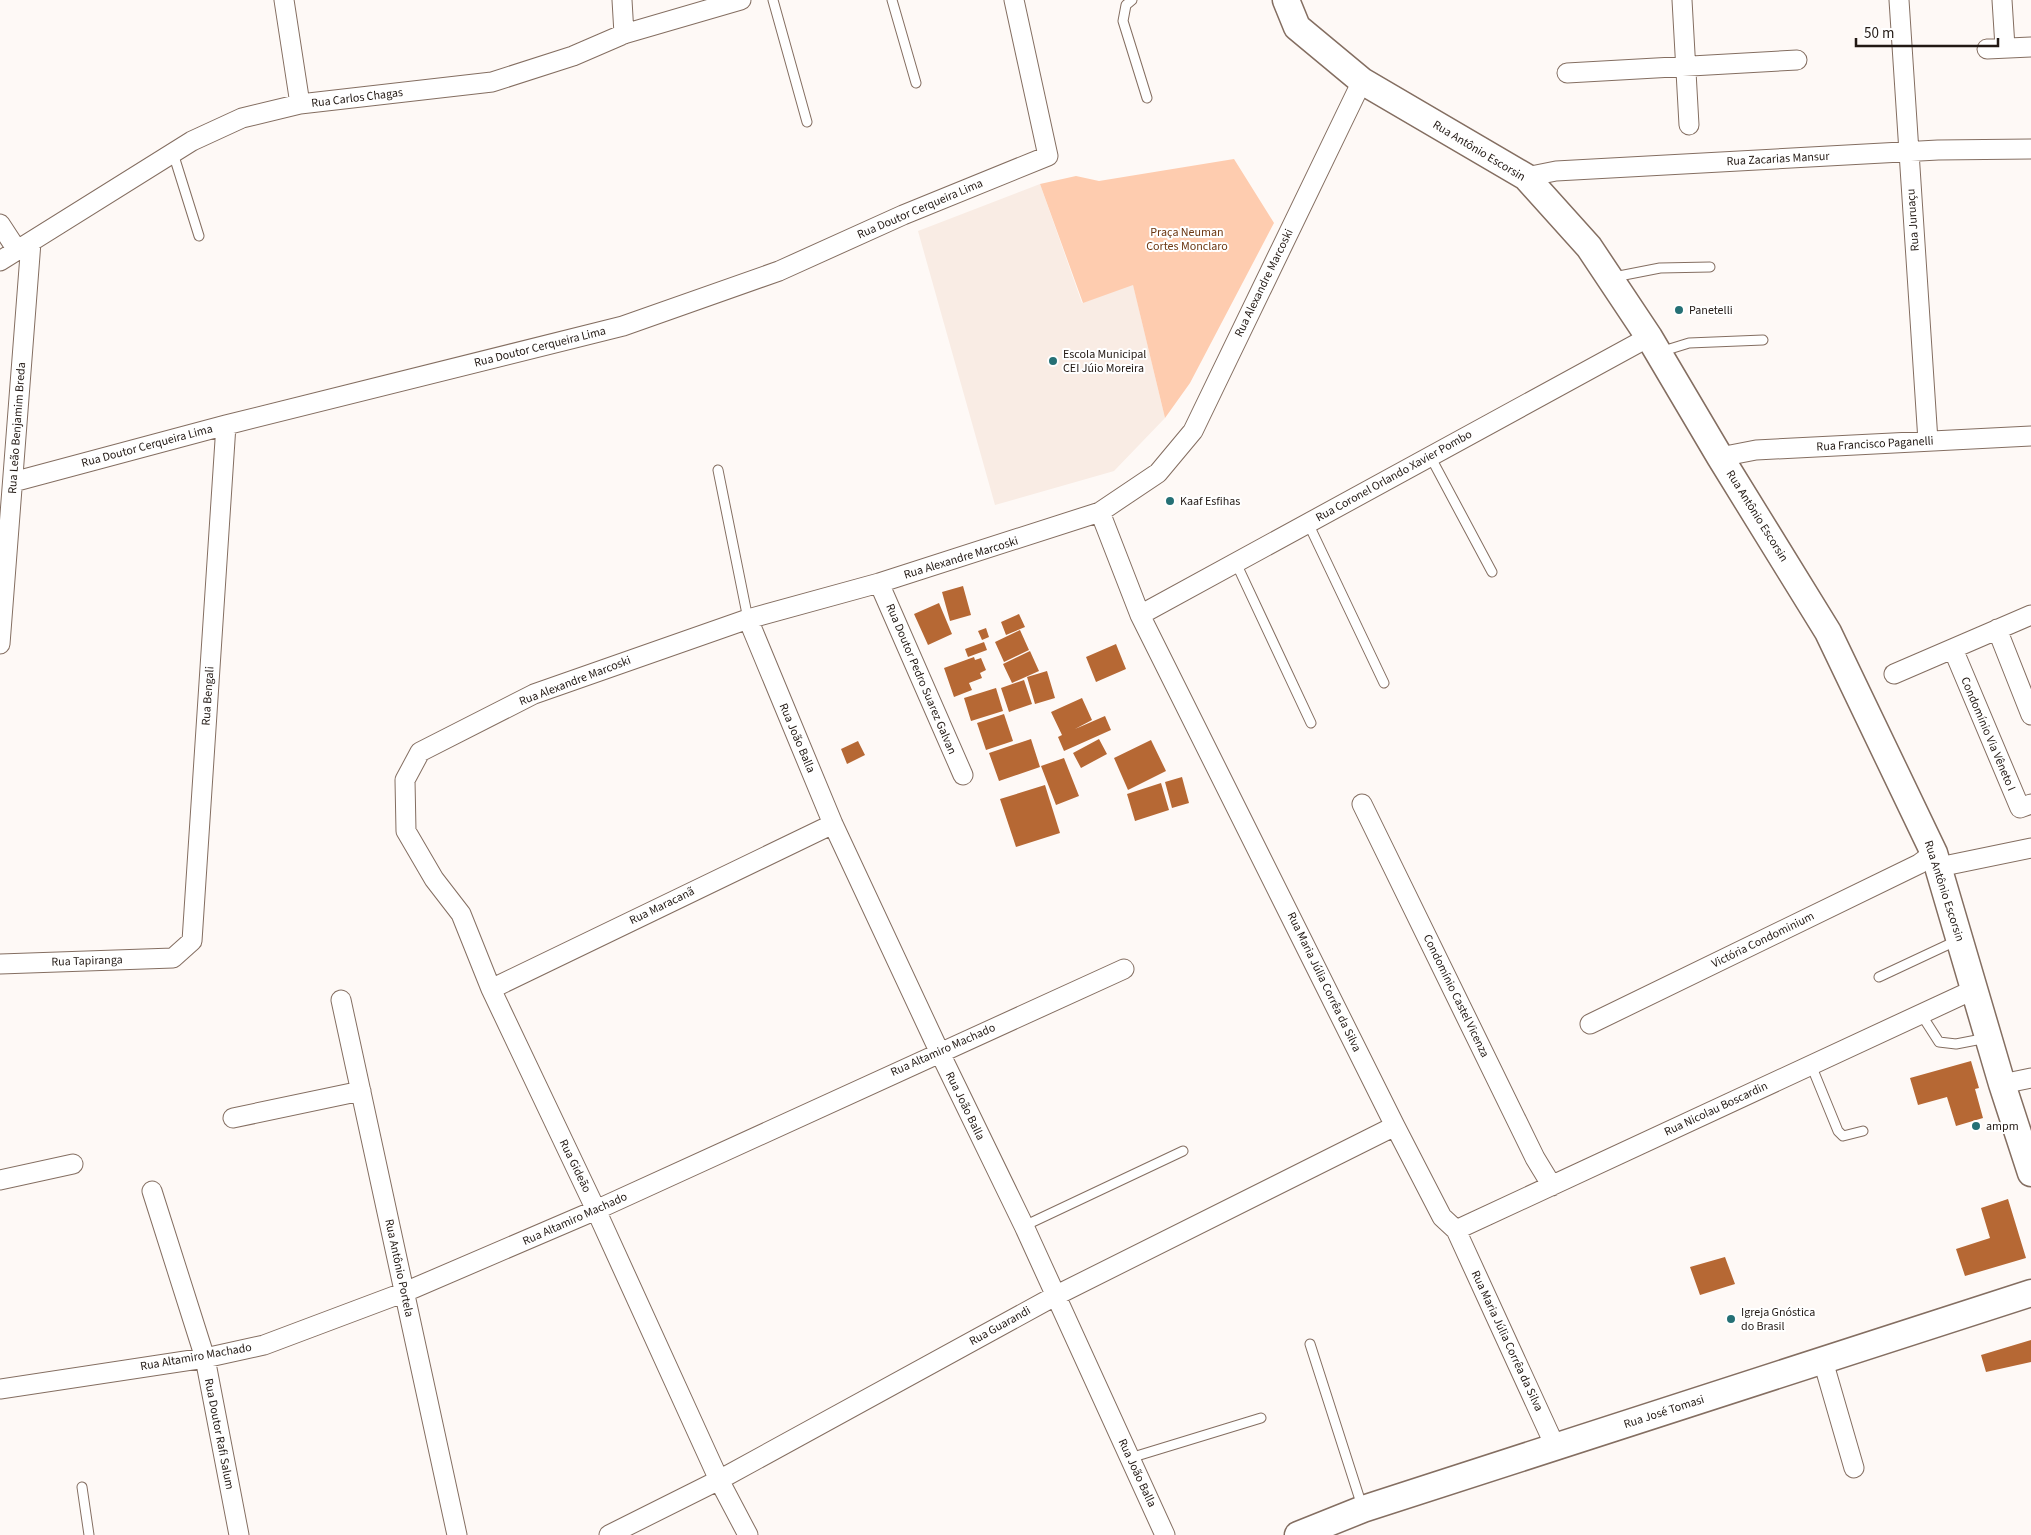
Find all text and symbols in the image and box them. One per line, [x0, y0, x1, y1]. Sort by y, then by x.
scale bar [1856, 15, 1998, 47]
text: 50 m [1864, 23, 1894, 44]
street label: Rua Carlos Chagas [310, 84, 404, 112]
street label: Rua Antônio Escorsin [1429, 117, 1529, 185]
street label: Rua Zacarias Mansur [1726, 148, 1831, 170]
street label: Rua Doutor Cerqueira Lima [854, 175, 986, 243]
street label: Rua Juruaçu [1902, 188, 1924, 252]
park label: Praça Neuman Cortes Monclaro [1146, 224, 1228, 255]
street label: Rua Alexandre Marcoski [1230, 226, 1298, 340]
place label: Panetelli [1689, 302, 1733, 319]
marker: Panetelli [1673, 304, 1685, 316]
street label: Rua Doutor Cerqueira Lima [472, 322, 608, 372]
place label: Escola Municipal CEI Júio Moreira [1063, 346, 1146, 377]
marker: Escola Municipal CEI Júio Moreira [1047, 355, 1059, 367]
street label: Rua Leão Benjamim Breda [4, 362, 30, 494]
street label: Rua Doutor Cerqueira Lima [79, 420, 215, 472]
street label: Rua Coronel Orlando Xavier Pombo [1313, 426, 1475, 526]
street label: Rua Francisco Paganelli [1816, 432, 1934, 456]
street label: Rua Antônio Escorsin [1722, 467, 1792, 565]
place label: Kaaf Esfihas [1180, 493, 1240, 510]
marker: Kaaf Esfihas [1164, 495, 1176, 507]
street label: Rua Alexandre Marcoski [902, 533, 1020, 583]
street label: Rua Doutor Pedro Suarez Galvan [881, 601, 961, 757]
street label: Rua Alexandre Marcoski [517, 652, 633, 710]
street label: Rua Bengali [197, 666, 219, 726]
street label: Condomínio Via Vêneto I [1956, 674, 2020, 794]
street label: Rua João Balla [775, 701, 819, 775]
street label: Rua Antônio Escorsin [1920, 838, 1968, 944]
street label: Rua Maracanã [627, 883, 697, 929]
street label: Victória Condominium [1709, 908, 1817, 972]
street label: Rua Maria Júlia Corrêa da Silva [1283, 909, 1365, 1055]
street label: Condomínio Castel Vicenza [1419, 932, 1493, 1060]
street label: Rua Tapiranga [51, 951, 123, 971]
street label: Rua Altamiro Machado [888, 1019, 998, 1081]
street label: Rua João Balla [941, 1069, 989, 1143]
street label: Rua Nicolau Boscardin [1661, 1078, 1771, 1140]
place label: ampm [1986, 1118, 2019, 1135]
marker: ampm [1970, 1120, 1982, 1132]
street label: Rua Gideão [555, 1137, 595, 1195]
street label: Rua Altamiro Machado [520, 1188, 630, 1250]
street label: Rua Antônio Portela [380, 1217, 418, 1319]
street label: Rua Maria Júlia Corrêa da Silva [1467, 1268, 1547, 1414]
street label: Rua Guarandi [966, 1302, 1034, 1350]
place label: Igreja Gnóstica do Brasil [1741, 1304, 1815, 1335]
marker: Igreja Gnóstica do Brasil [1725, 1313, 1737, 1325]
street label: Rua Altamiro Machado [139, 1339, 253, 1375]
street label: Rua Doutor Rafi Salum [200, 1377, 238, 1491]
street label: Rua José Tomasi [1622, 1391, 1706, 1433]
street label: Rua João Balla [1114, 1436, 1160, 1510]

